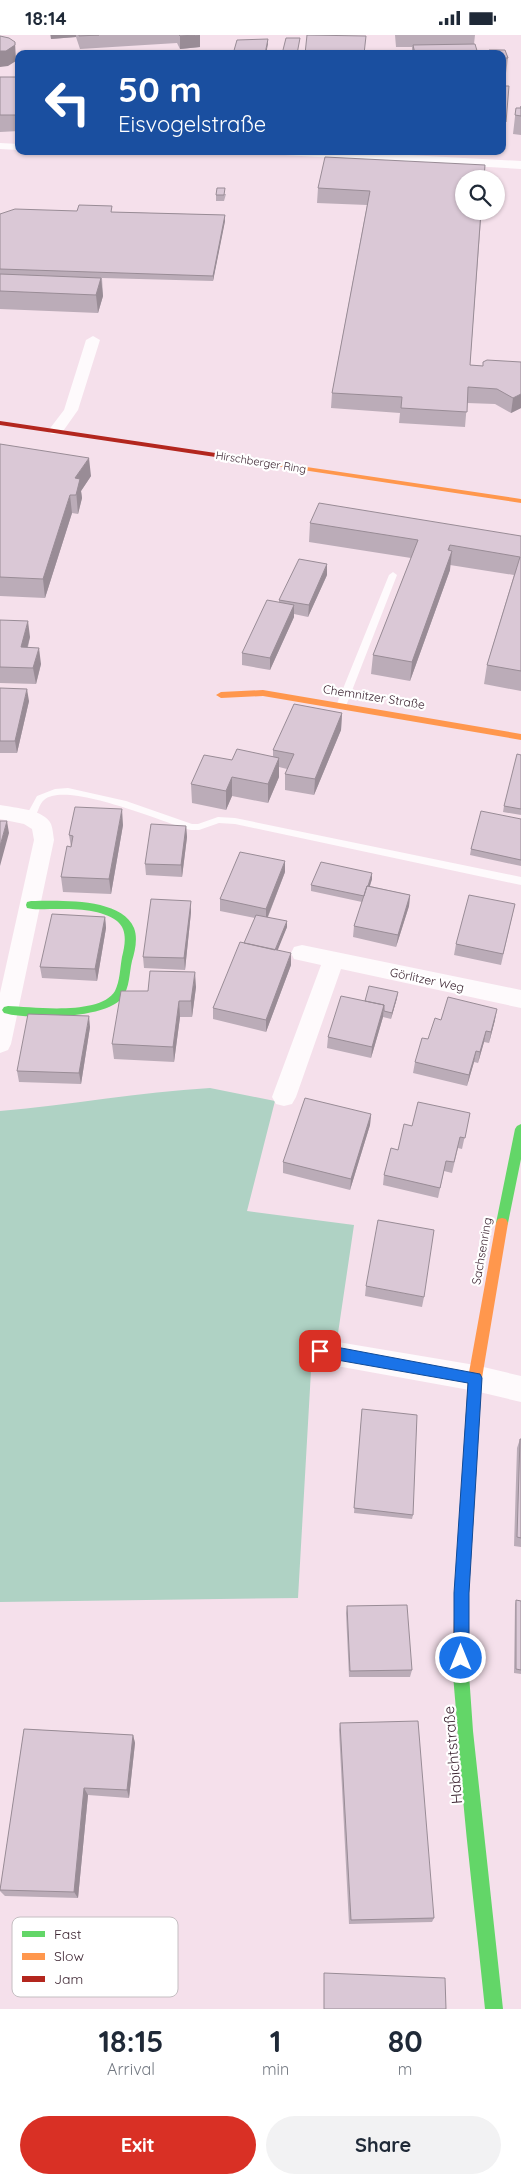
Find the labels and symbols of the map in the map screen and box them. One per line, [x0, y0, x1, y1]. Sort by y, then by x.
street label: Hirschberger Ring [215, 448, 307, 476]
street label: Chemnitzer Straße [322, 681, 426, 712]
street label: Görlitzer Weg [389, 964, 466, 995]
street label: Sachsenring [468, 1216, 495, 1286]
pin [299, 1330, 341, 1372]
position arrow [434, 1631, 486, 1683]
street label: Habichtstraße [439, 1705, 466, 1805]
legend [12, 1917, 178, 1997]
text: Fast [54, 1925, 82, 1943]
text: Slow [54, 1947, 84, 1965]
text: Jam [54, 1970, 83, 1988]

